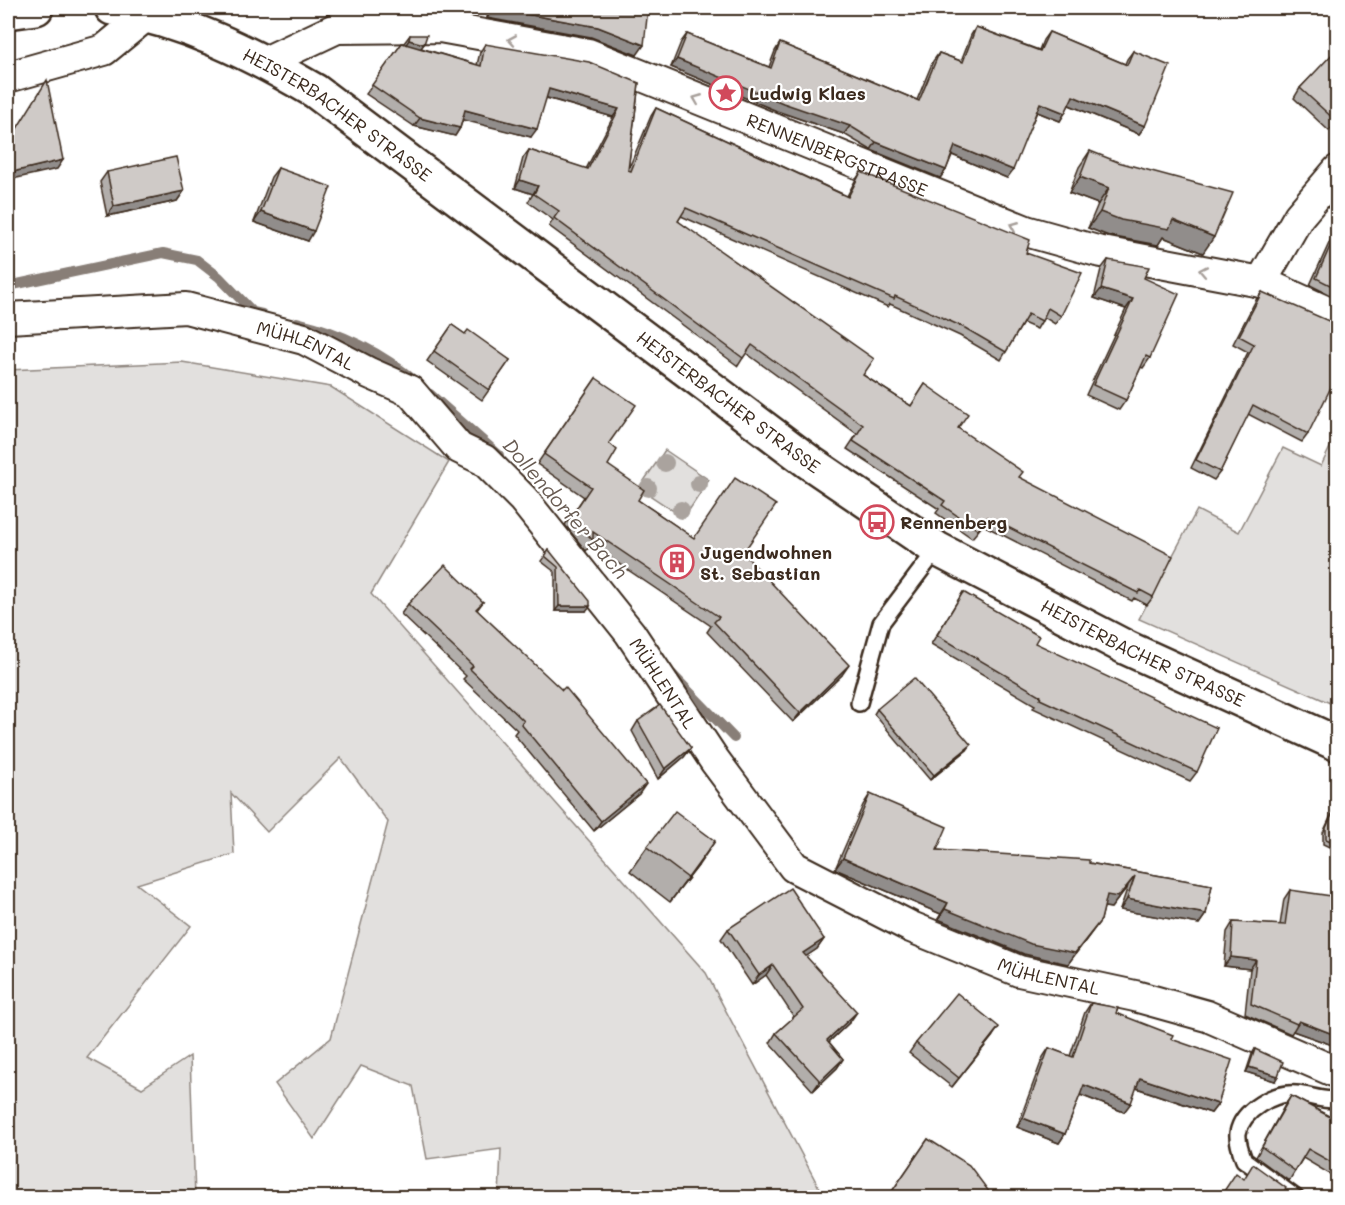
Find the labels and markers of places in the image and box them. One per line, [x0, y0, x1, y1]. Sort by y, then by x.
place icon: Ludwig Klaes [708, 75, 744, 111]
place label: Ludwig Klaes [749, 81, 866, 105]
bus stop icon: Rennenberg [859, 504, 895, 540]
place label: Rennenberg [900, 510, 1007, 534]
place label: Jugendwohnen St. Sebastian [700, 540, 832, 585]
building icon: Jugendwohnen St. Sebastian [659, 544, 695, 580]

